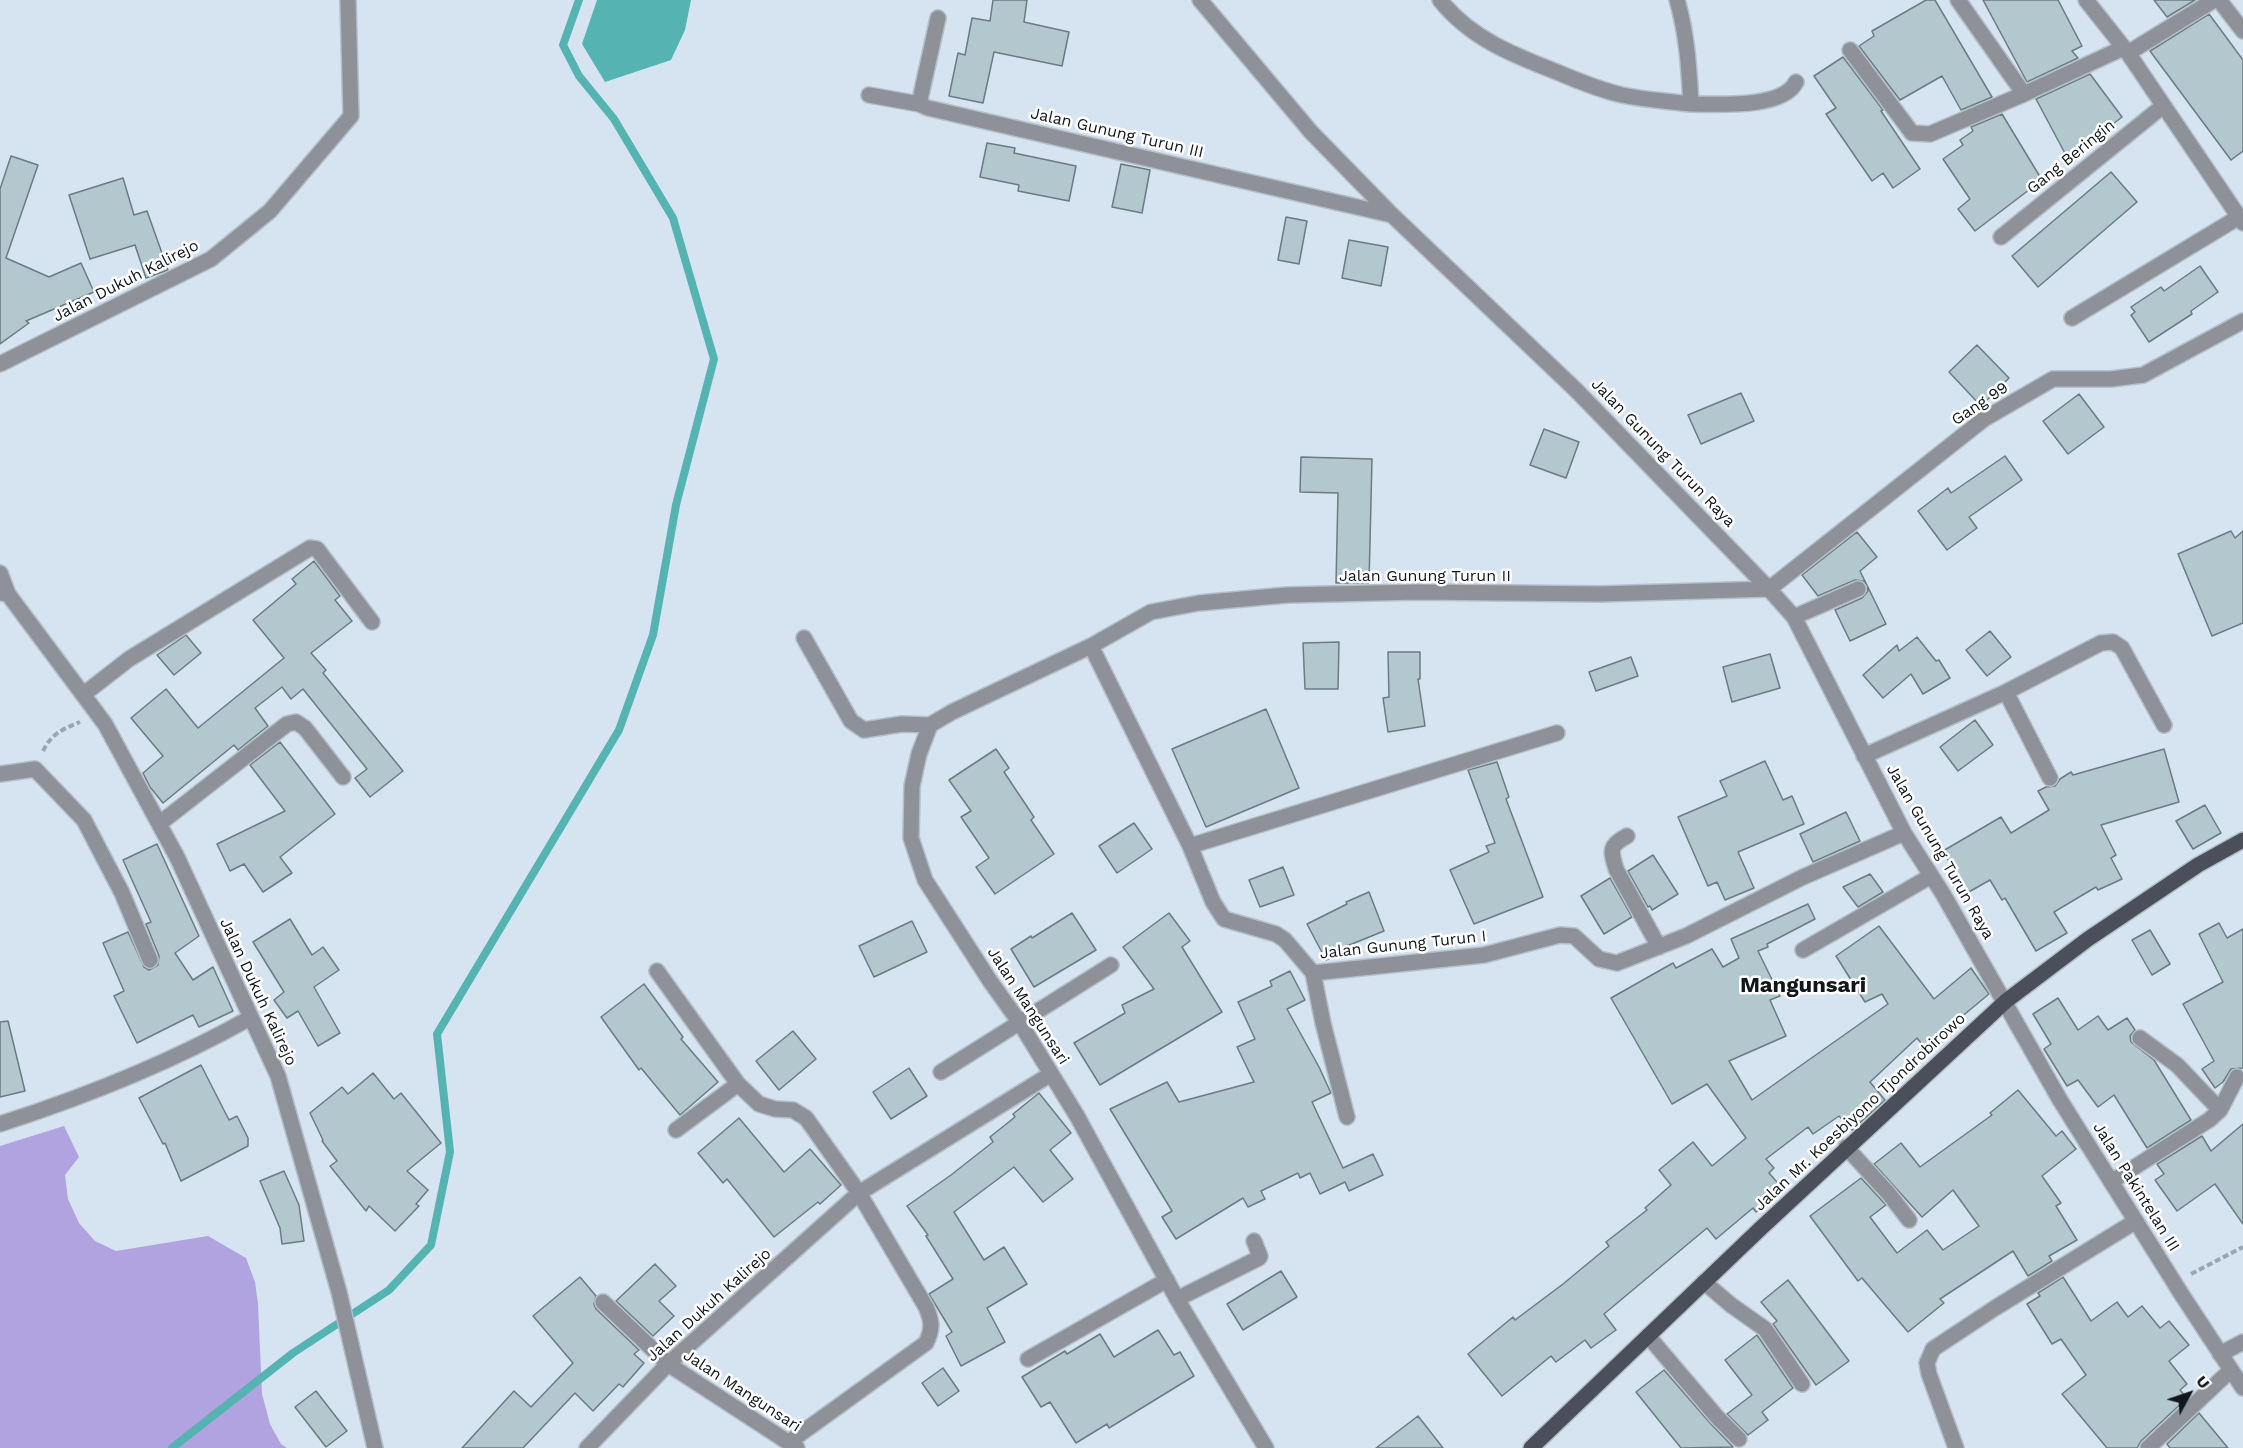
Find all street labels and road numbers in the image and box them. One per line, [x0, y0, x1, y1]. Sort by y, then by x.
street label: Jalan Gunung Turun III [1029, 104, 1205, 162]
street label: Gang Beringin [2023, 116, 2119, 198]
street label: Jalan Dukuh Kalirejo [50, 236, 202, 326]
street label: Jalan Gunung Turun Raya [1587, 375, 1739, 531]
street label: Gang 99 [1948, 378, 2012, 430]
street label: Jalan Gunung Turun II [1339, 566, 1511, 586]
street label: Jalan Gunung Turun Raya [1882, 761, 1998, 943]
street label: Jalan Dukuh Kalirejo [215, 915, 301, 1069]
street label: Jalan Gunung Turun I [1319, 927, 1487, 963]
street label: Jalan Mangunsari [983, 944, 1073, 1068]
street label: Jalan Mr. Koesbiyono Tjondrobirowo [1750, 1009, 1970, 1215]
street label: Jalan Pakintelan III [2089, 1119, 2183, 1255]
street label: Jalan Dukuh Kalirejo [643, 1244, 775, 1366]
street label: Jalan Mangunsari [680, 1346, 804, 1436]

